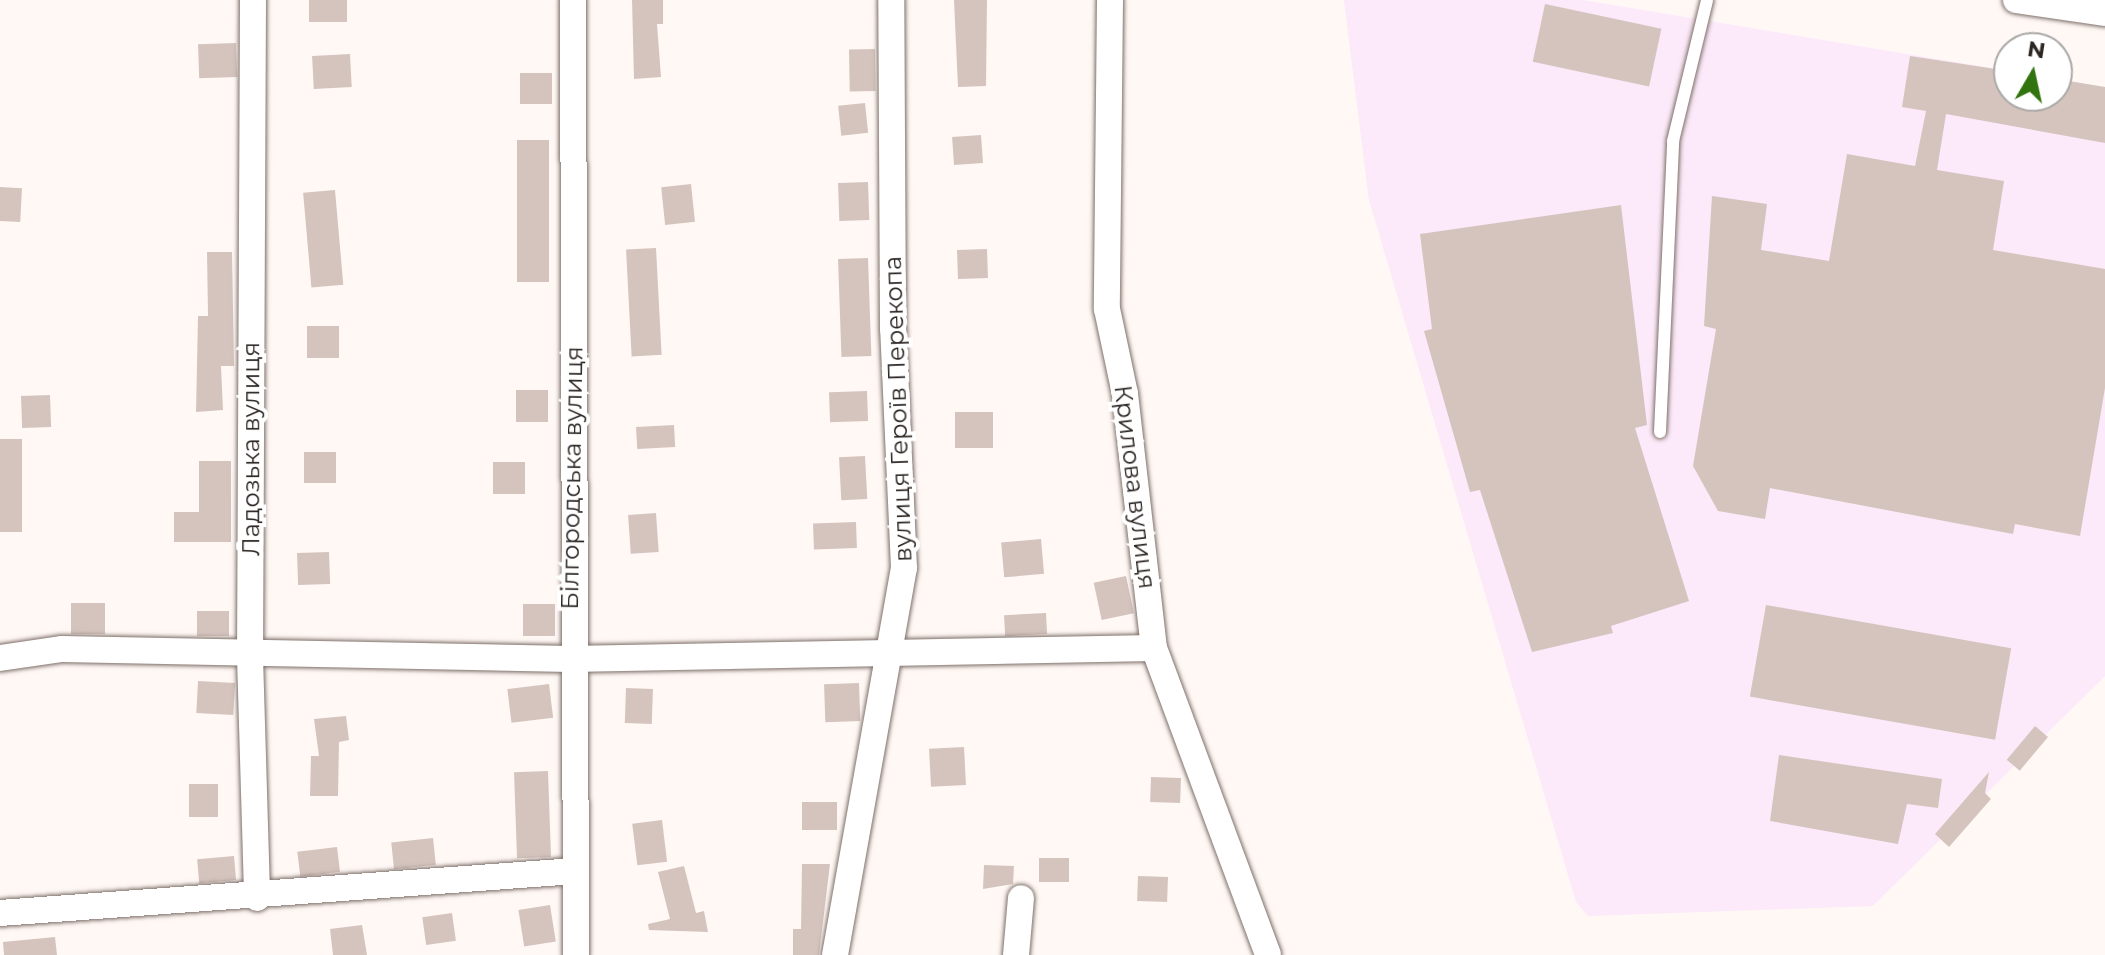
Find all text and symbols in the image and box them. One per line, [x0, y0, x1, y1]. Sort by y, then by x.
north arrow [1993, 32, 2073, 112]
text: N [2026, 35, 2047, 65]
street label: вулиця Героїв Перекопа [878, 256, 918, 562]
street label: Ладозька вулиця [237, 342, 265, 556]
street label: Білгородська вулиця [555, 346, 589, 610]
street label: Крилова вулиця [1108, 384, 1162, 590]

